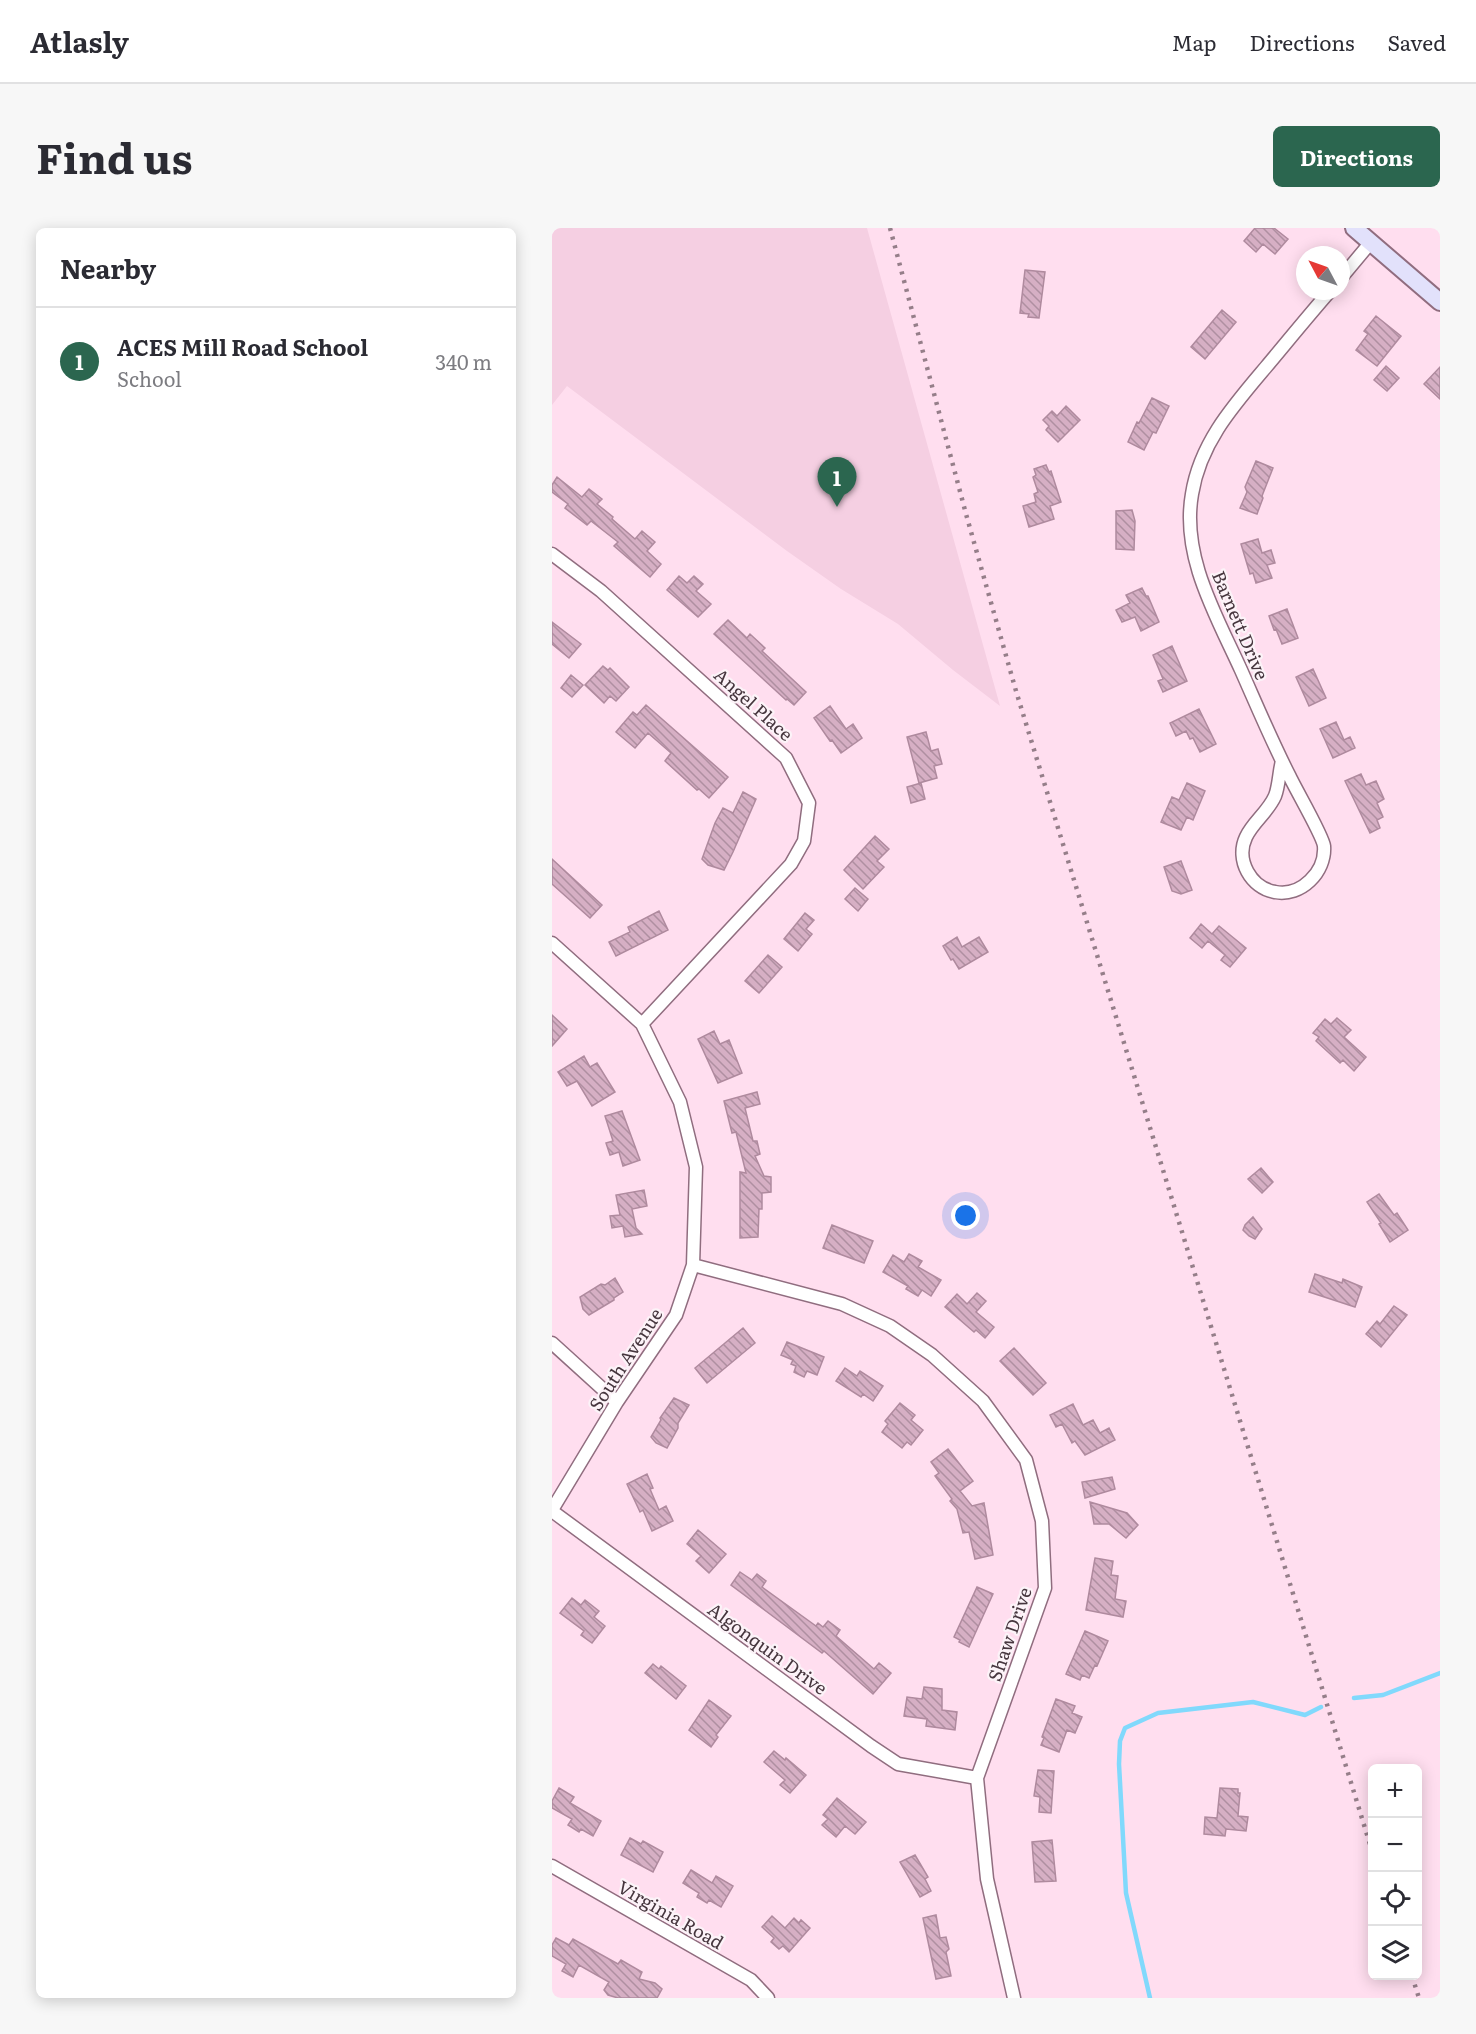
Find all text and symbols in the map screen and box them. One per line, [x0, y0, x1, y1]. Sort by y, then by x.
text: Atlasly [30, 20, 129, 62]
text: Map [1172, 26, 1217, 57]
text: Directions [1250, 26, 1355, 57]
text: Saved [1388, 26, 1446, 57]
text: Find us [36, 125, 193, 187]
button: Directions [1273, 126, 1440, 187]
north arrow [1296, 246, 1350, 300]
text: Nearby [60, 248, 156, 287]
text: ACES Mill Road School [117, 330, 368, 363]
text: 1 [75, 346, 84, 376]
text: 340 m [435, 346, 492, 376]
text: School [117, 363, 182, 393]
pin: 1 [818, 458, 856, 507]
street label: Barnett Drive [1206, 566, 1276, 684]
street label: Angel Place [709, 661, 799, 747]
your location [951, 1201, 980, 1230]
street label: South Avenue [582, 1302, 668, 1416]
street label: Shaw Drive [980, 1583, 1038, 1685]
street label: Algonquin Drive [703, 1595, 833, 1701]
map controls [1368, 1764, 1422, 1980]
button: + [1368, 1764, 1422, 1818]
button: − [1368, 1818, 1422, 1872]
button: locate [1368, 1872, 1422, 1926]
street label: Virginia Road [613, 1873, 729, 1955]
button: layers [1368, 1926, 1422, 1980]

